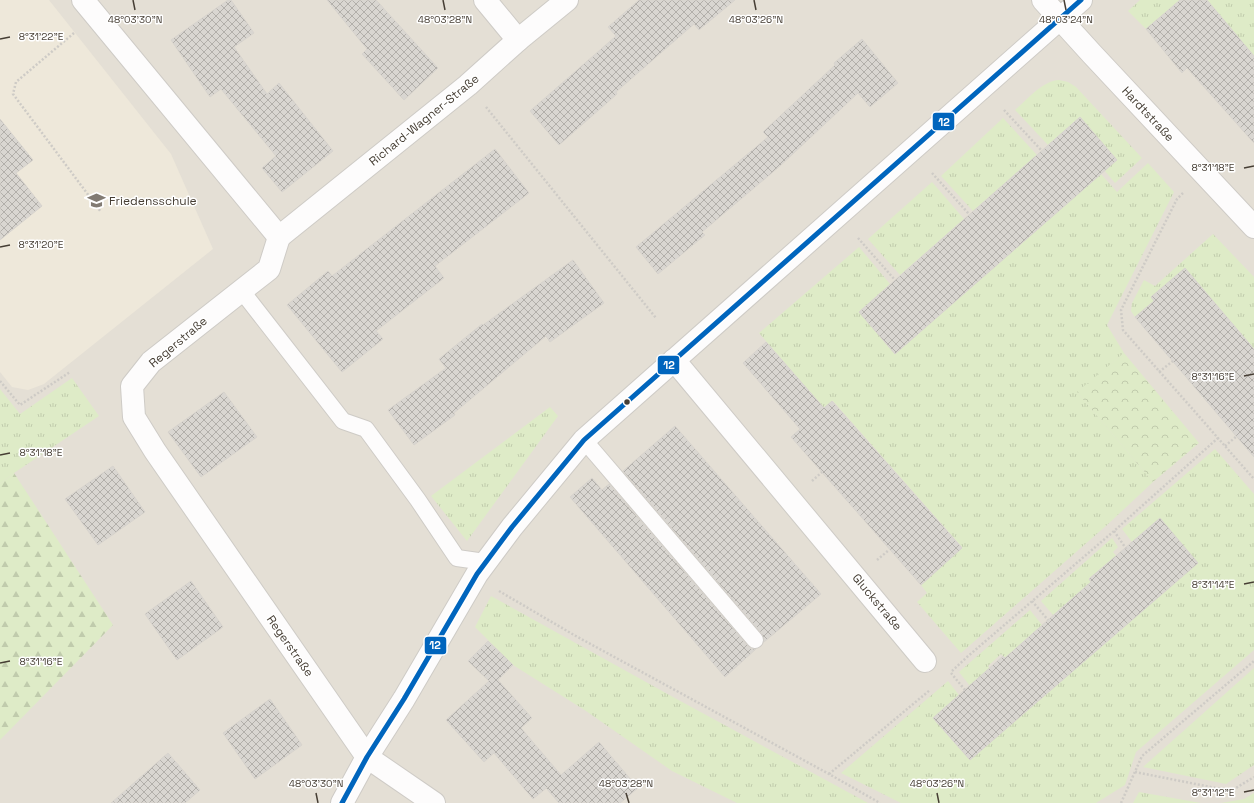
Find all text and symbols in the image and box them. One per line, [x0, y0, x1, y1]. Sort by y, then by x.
text: 48°03'30"N [108, 13, 162, 26]
text: 48°03'28"N [418, 13, 472, 26]
text: 48°03'26"N [729, 13, 783, 26]
text: 48°03'24"N [1039, 13, 1093, 26]
text: 8°31'22"E [19, 30, 64, 43]
street label: Richard-Wagner-Straße [366, 71, 482, 169]
street label: Hardtstraße [1118, 83, 1178, 145]
line badge: 12 [932, 112, 955, 131]
text: 12 [938, 115, 950, 129]
text: 8°31'18"E [1192, 161, 1235, 174]
school or university icon: Friedensschule [86, 191, 106, 211]
place label: Friedensschule [109, 193, 197, 209]
text: 8°31'20"E [19, 238, 64, 251]
street label: Regerstraße [145, 313, 211, 371]
line badge: 12 [657, 355, 680, 375]
text: 12 [663, 358, 675, 372]
text: 8°31'16"E [1192, 370, 1235, 383]
unlabelled marker [622, 397, 632, 407]
text: 8°31'18"E [20, 446, 63, 459]
street label: Gluckstraße [849, 570, 905, 634]
text: 8°31'14"E [1192, 578, 1235, 591]
street label: Regerstraße [263, 612, 317, 680]
line badge: 12 [424, 636, 447, 655]
text: 12 [429, 638, 441, 652]
text: 8°31'16"E [20, 655, 63, 668]
text: 48°03'30"N [289, 777, 343, 790]
text: 48°03'28"N [599, 777, 653, 790]
text: 48°03'26"N [910, 777, 964, 790]
text: 8°31'12"E [1192, 786, 1235, 799]

